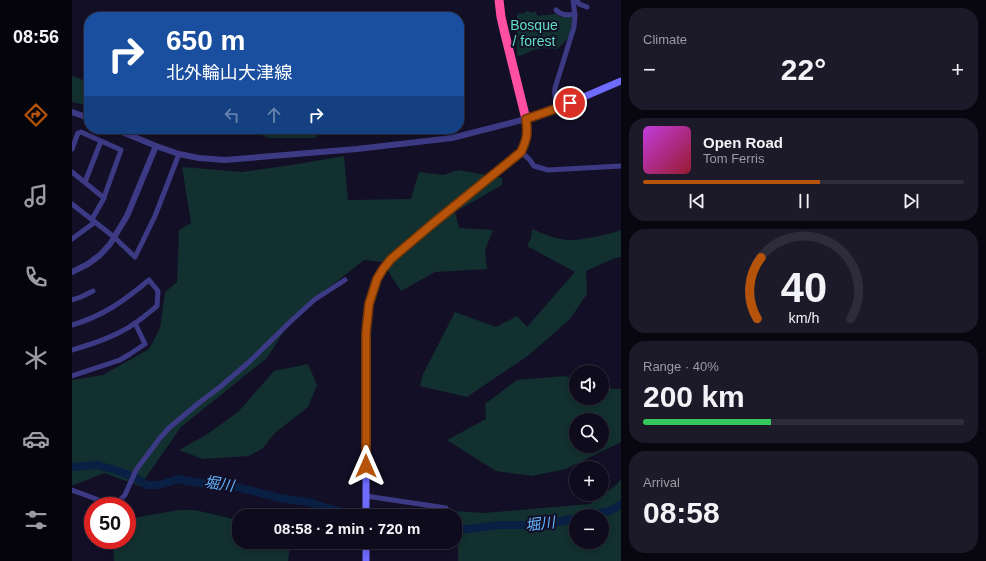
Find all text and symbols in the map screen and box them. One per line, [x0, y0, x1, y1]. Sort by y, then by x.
park label: Bosque / forest [510, 17, 558, 49]
text: 650 m [166, 25, 245, 56]
text: 08:56 [13, 27, 59, 47]
icon: right [100, 28, 152, 80]
text: Climate [643, 32, 687, 47]
text: 22° [781, 53, 826, 86]
text: − [643, 57, 656, 82]
text: + [951, 57, 964, 82]
text: 北外輪山大津線 [166, 63, 292, 83]
pin [553, 86, 587, 120]
icon: arrive [559, 92, 581, 114]
icon: directions [22, 101, 50, 129]
icon: left [221, 104, 243, 126]
icon: ahead [263, 104, 285, 126]
icon: right [305, 104, 327, 126]
text: Open Road [703, 134, 783, 151]
text: Tom Ferris [703, 151, 764, 166]
icon: music [22, 182, 50, 210]
icon: previous [686, 190, 708, 212]
icon: pause [793, 190, 815, 212]
icon: next [900, 190, 922, 212]
icon: phone [22, 263, 50, 291]
text: 40 [780, 263, 827, 310]
text: km/h [788, 309, 819, 325]
icon: climate [22, 344, 50, 372]
text: Range · 40% [643, 359, 719, 374]
map controls [569, 365, 609, 549]
button: sound [569, 365, 609, 405]
text: 200 km [643, 380, 745, 413]
button: search [569, 413, 609, 453]
icon: car [22, 425, 50, 453]
position arrow [345, 445, 387, 487]
button: + [569, 461, 609, 501]
water label: 堀川 [203, 473, 237, 494]
text: Arrival [643, 475, 680, 490]
text: 08:58 [643, 496, 720, 529]
speed limit sign: 50 [84, 497, 136, 549]
icon: filters [22, 506, 50, 534]
button: − [569, 509, 609, 549]
water label: 堀川 [524, 513, 558, 534]
text: 08:58 · 2 min · 720 m [274, 520, 420, 537]

